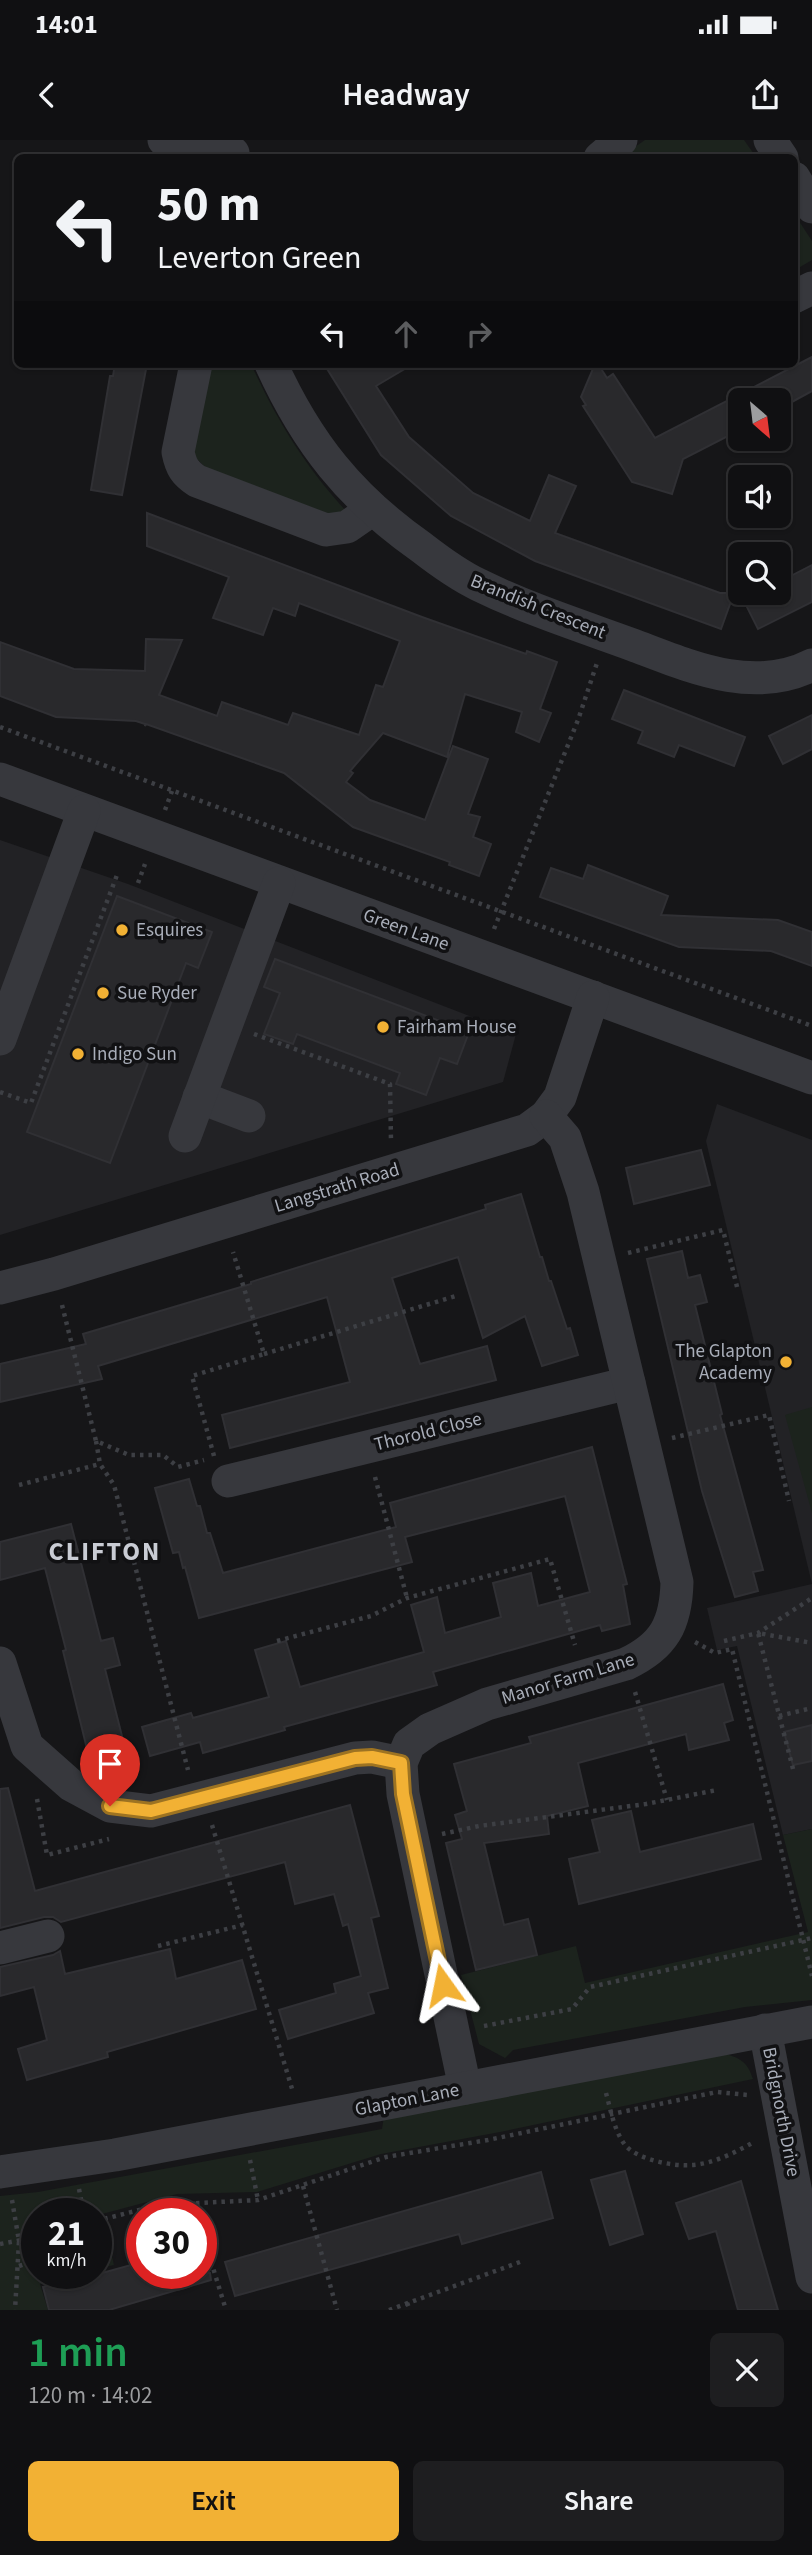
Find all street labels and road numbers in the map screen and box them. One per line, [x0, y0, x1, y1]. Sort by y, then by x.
street label: Brandish Crescent [466, 568, 610, 647]
street label: Green Lane [359, 902, 453, 958]
street label: Langstrath Road [271, 1156, 403, 1220]
street label: Thorold Close [371, 1406, 485, 1458]
street label: Manor Farm Lane [498, 1646, 638, 1712]
street label: Bridgnorth Drive [755, 2045, 807, 2179]
street label: Glapton Lane [353, 2077, 461, 2123]

